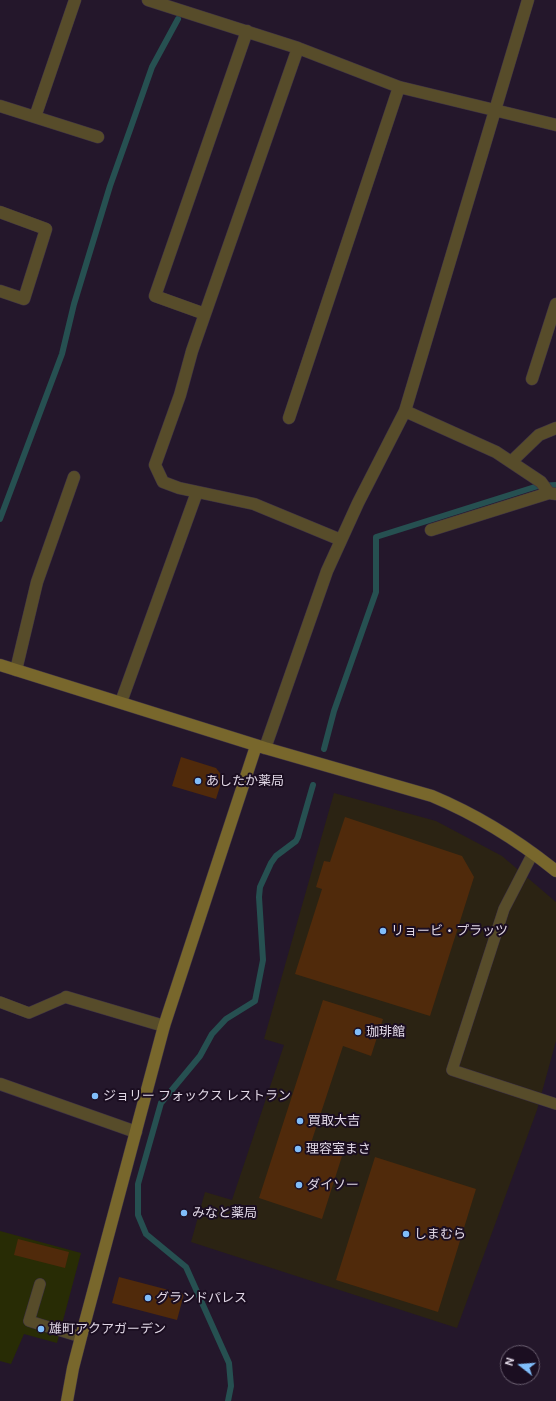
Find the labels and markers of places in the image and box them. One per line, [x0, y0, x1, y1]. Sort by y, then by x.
place label: あしたか薬局 [206, 773, 284, 789]
marker: あしたか薬局 [193, 776, 203, 786]
place label: リョービ・プラッツ [391, 923, 508, 939]
marker: リョービ・プラッツ [378, 926, 388, 936]
place label: 珈琲館 [366, 1024, 405, 1040]
marker: 珈琲館 [353, 1027, 363, 1037]
place label: ジョリー フォックス レストラン [103, 1088, 291, 1104]
marker: ジョリー フォックス レストラン [90, 1091, 100, 1101]
place label: 買取大吉 [308, 1113, 360, 1129]
marker: 買取大吉 [295, 1116, 305, 1126]
place label: 理容室まさ [306, 1141, 371, 1157]
marker: 理容室まさ [293, 1144, 303, 1154]
place label: ダイソー [307, 1177, 359, 1193]
marker: ダイソー [294, 1180, 304, 1190]
place label: みなと薬局 [192, 1205, 257, 1221]
marker: みなと薬局 [179, 1208, 189, 1218]
place label: しまむら [414, 1226, 466, 1242]
marker: しまむら [401, 1229, 411, 1239]
place label: グランドパレス [156, 1290, 247, 1306]
marker: グランドパレス [143, 1293, 153, 1303]
place label: 雄町アクアガーデン [49, 1321, 166, 1337]
marker: 雄町アクアガーデン [36, 1324, 46, 1334]

